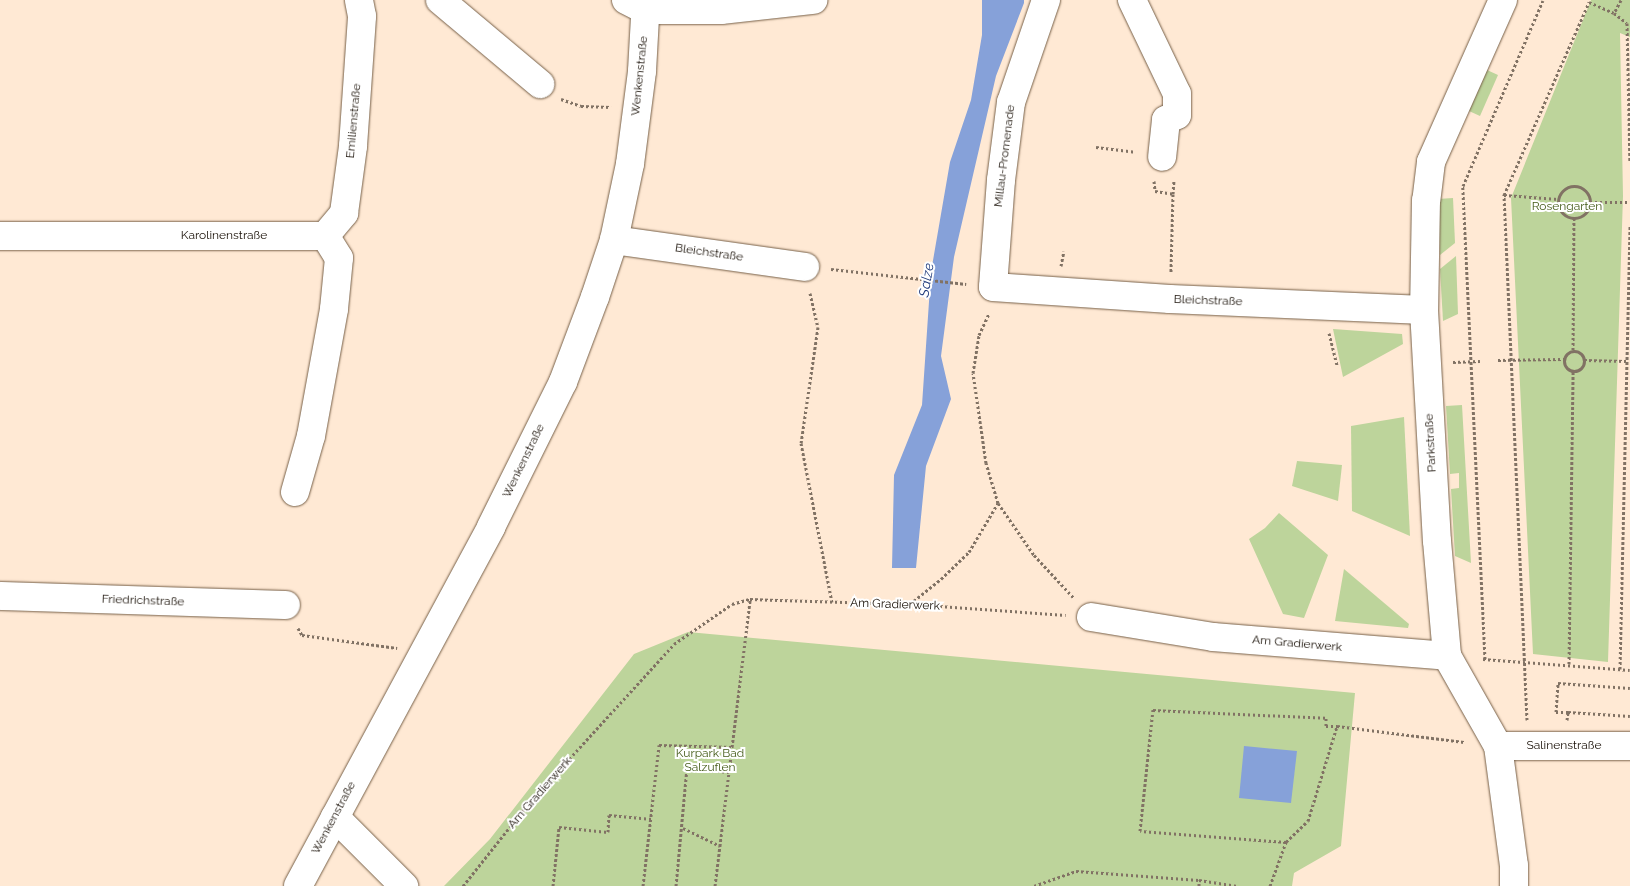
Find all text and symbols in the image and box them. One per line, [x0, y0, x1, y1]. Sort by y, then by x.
street label: Wenkenstraße [629, 35, 651, 117]
street label: Emilienstraße [344, 83, 364, 159]
street label: Millau-Promenade [992, 104, 1018, 208]
park label: Rosengarten [1532, 200, 1602, 214]
street label: Karolinenstraße [181, 229, 267, 243]
street label: Bleichstraße [674, 241, 744, 265]
water label: Salze [915, 262, 937, 298]
street label: Bleichstraße [1173, 293, 1243, 309]
street label: Parkstraße [1422, 413, 1440, 473]
street label: Wenkenstraße [500, 422, 548, 500]
street label: Friedrichstraße [101, 592, 185, 610]
street label: Am Gradierwerk [850, 596, 940, 614]
street label: Am Gradierwerk [1252, 633, 1342, 655]
street label: Salinenstraße [1527, 739, 1601, 753]
park label: Kurpark Bad Salzuflen [676, 747, 744, 775]
street label: Am Gradierwerk [505, 754, 575, 832]
street label: Wenkenstraße [309, 779, 359, 857]

